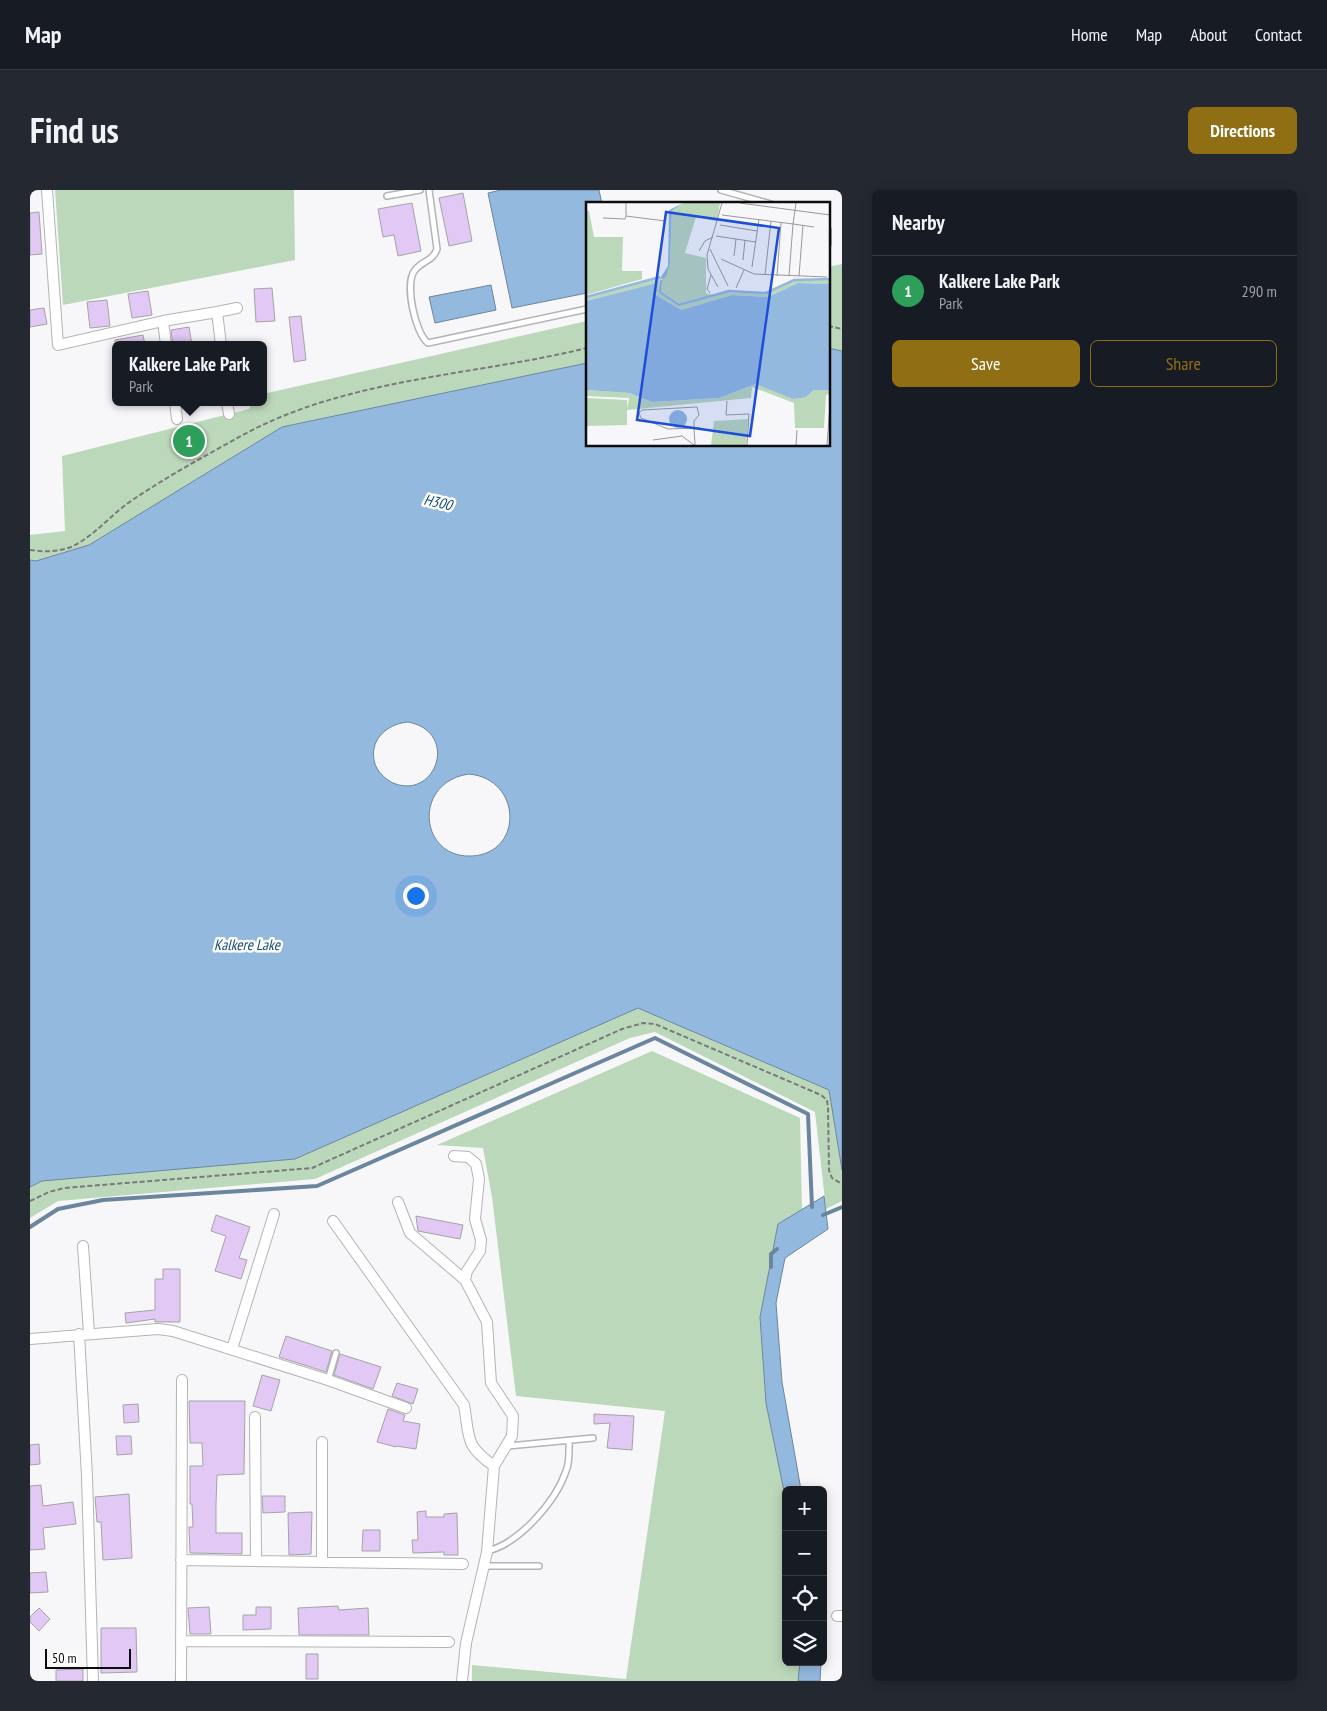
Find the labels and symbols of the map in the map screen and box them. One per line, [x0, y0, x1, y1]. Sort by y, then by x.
inset map [586, 202, 829, 446]
pin: 1 [173, 422, 205, 460]
water label: H300 [422, 490, 456, 515]
your location [403, 883, 429, 909]
water label: Kalkere Lake [214, 935, 281, 954]
scale bar [45, 1646, 131, 1669]

